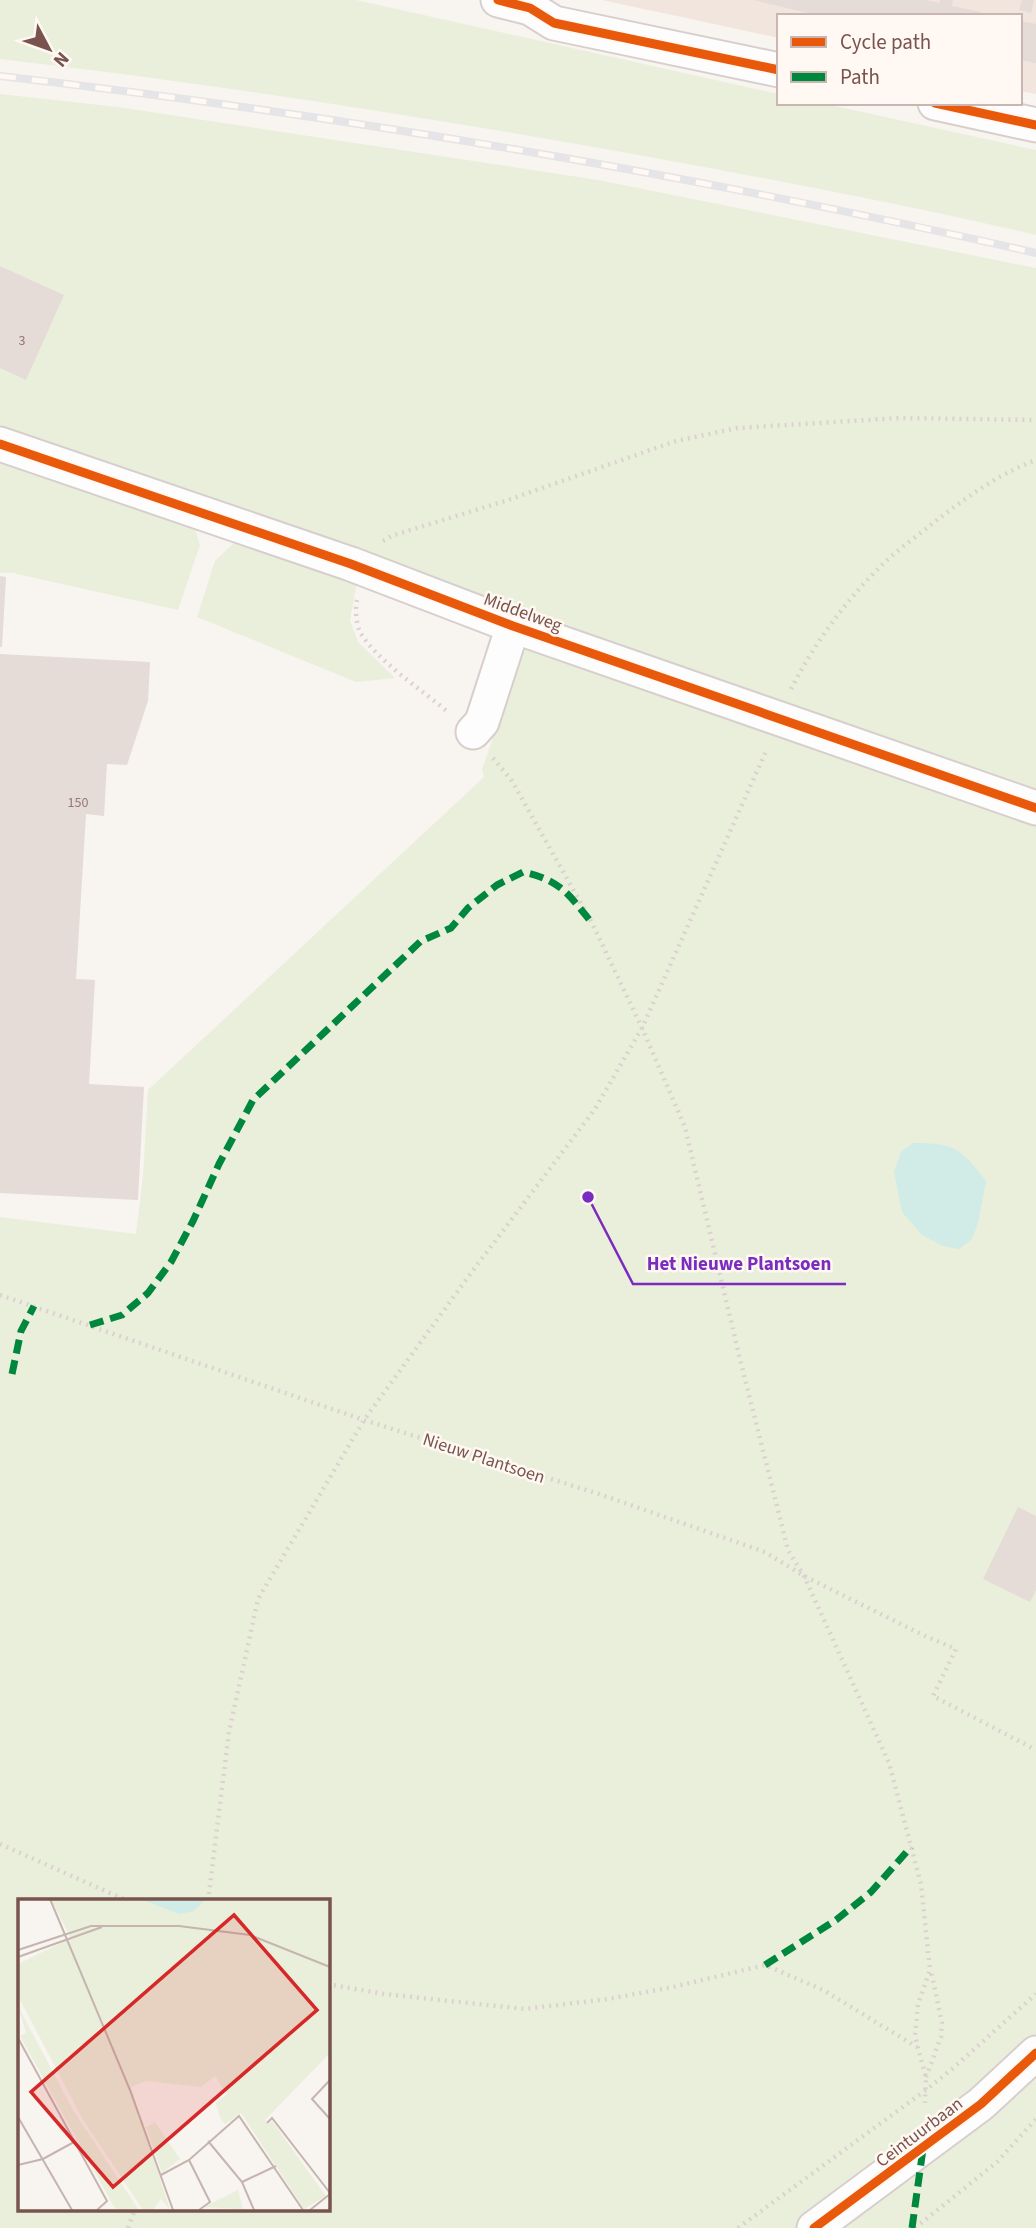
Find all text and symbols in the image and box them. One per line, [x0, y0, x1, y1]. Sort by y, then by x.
north arrow [14, 14, 84, 84]
legend [777, 14, 1022, 105]
text: Cycle path [840, 27, 931, 57]
text: N [46, 46, 75, 73]
text: Path [840, 62, 880, 92]
house number: 3 [19, 331, 26, 351]
street label: Middelweg [480, 587, 565, 638]
house number: 150 [68, 793, 88, 813]
callout: Het Nieuwe Plantsoen [633, 1244, 846, 1284]
text: Het Nieuwe Plantsoen [647, 1251, 831, 1278]
street label: Nieuw Plantsoen [420, 1427, 548, 1490]
inset map [18, 1899, 329, 2210]
street label: Ceintuurbaan [871, 2091, 968, 2173]

